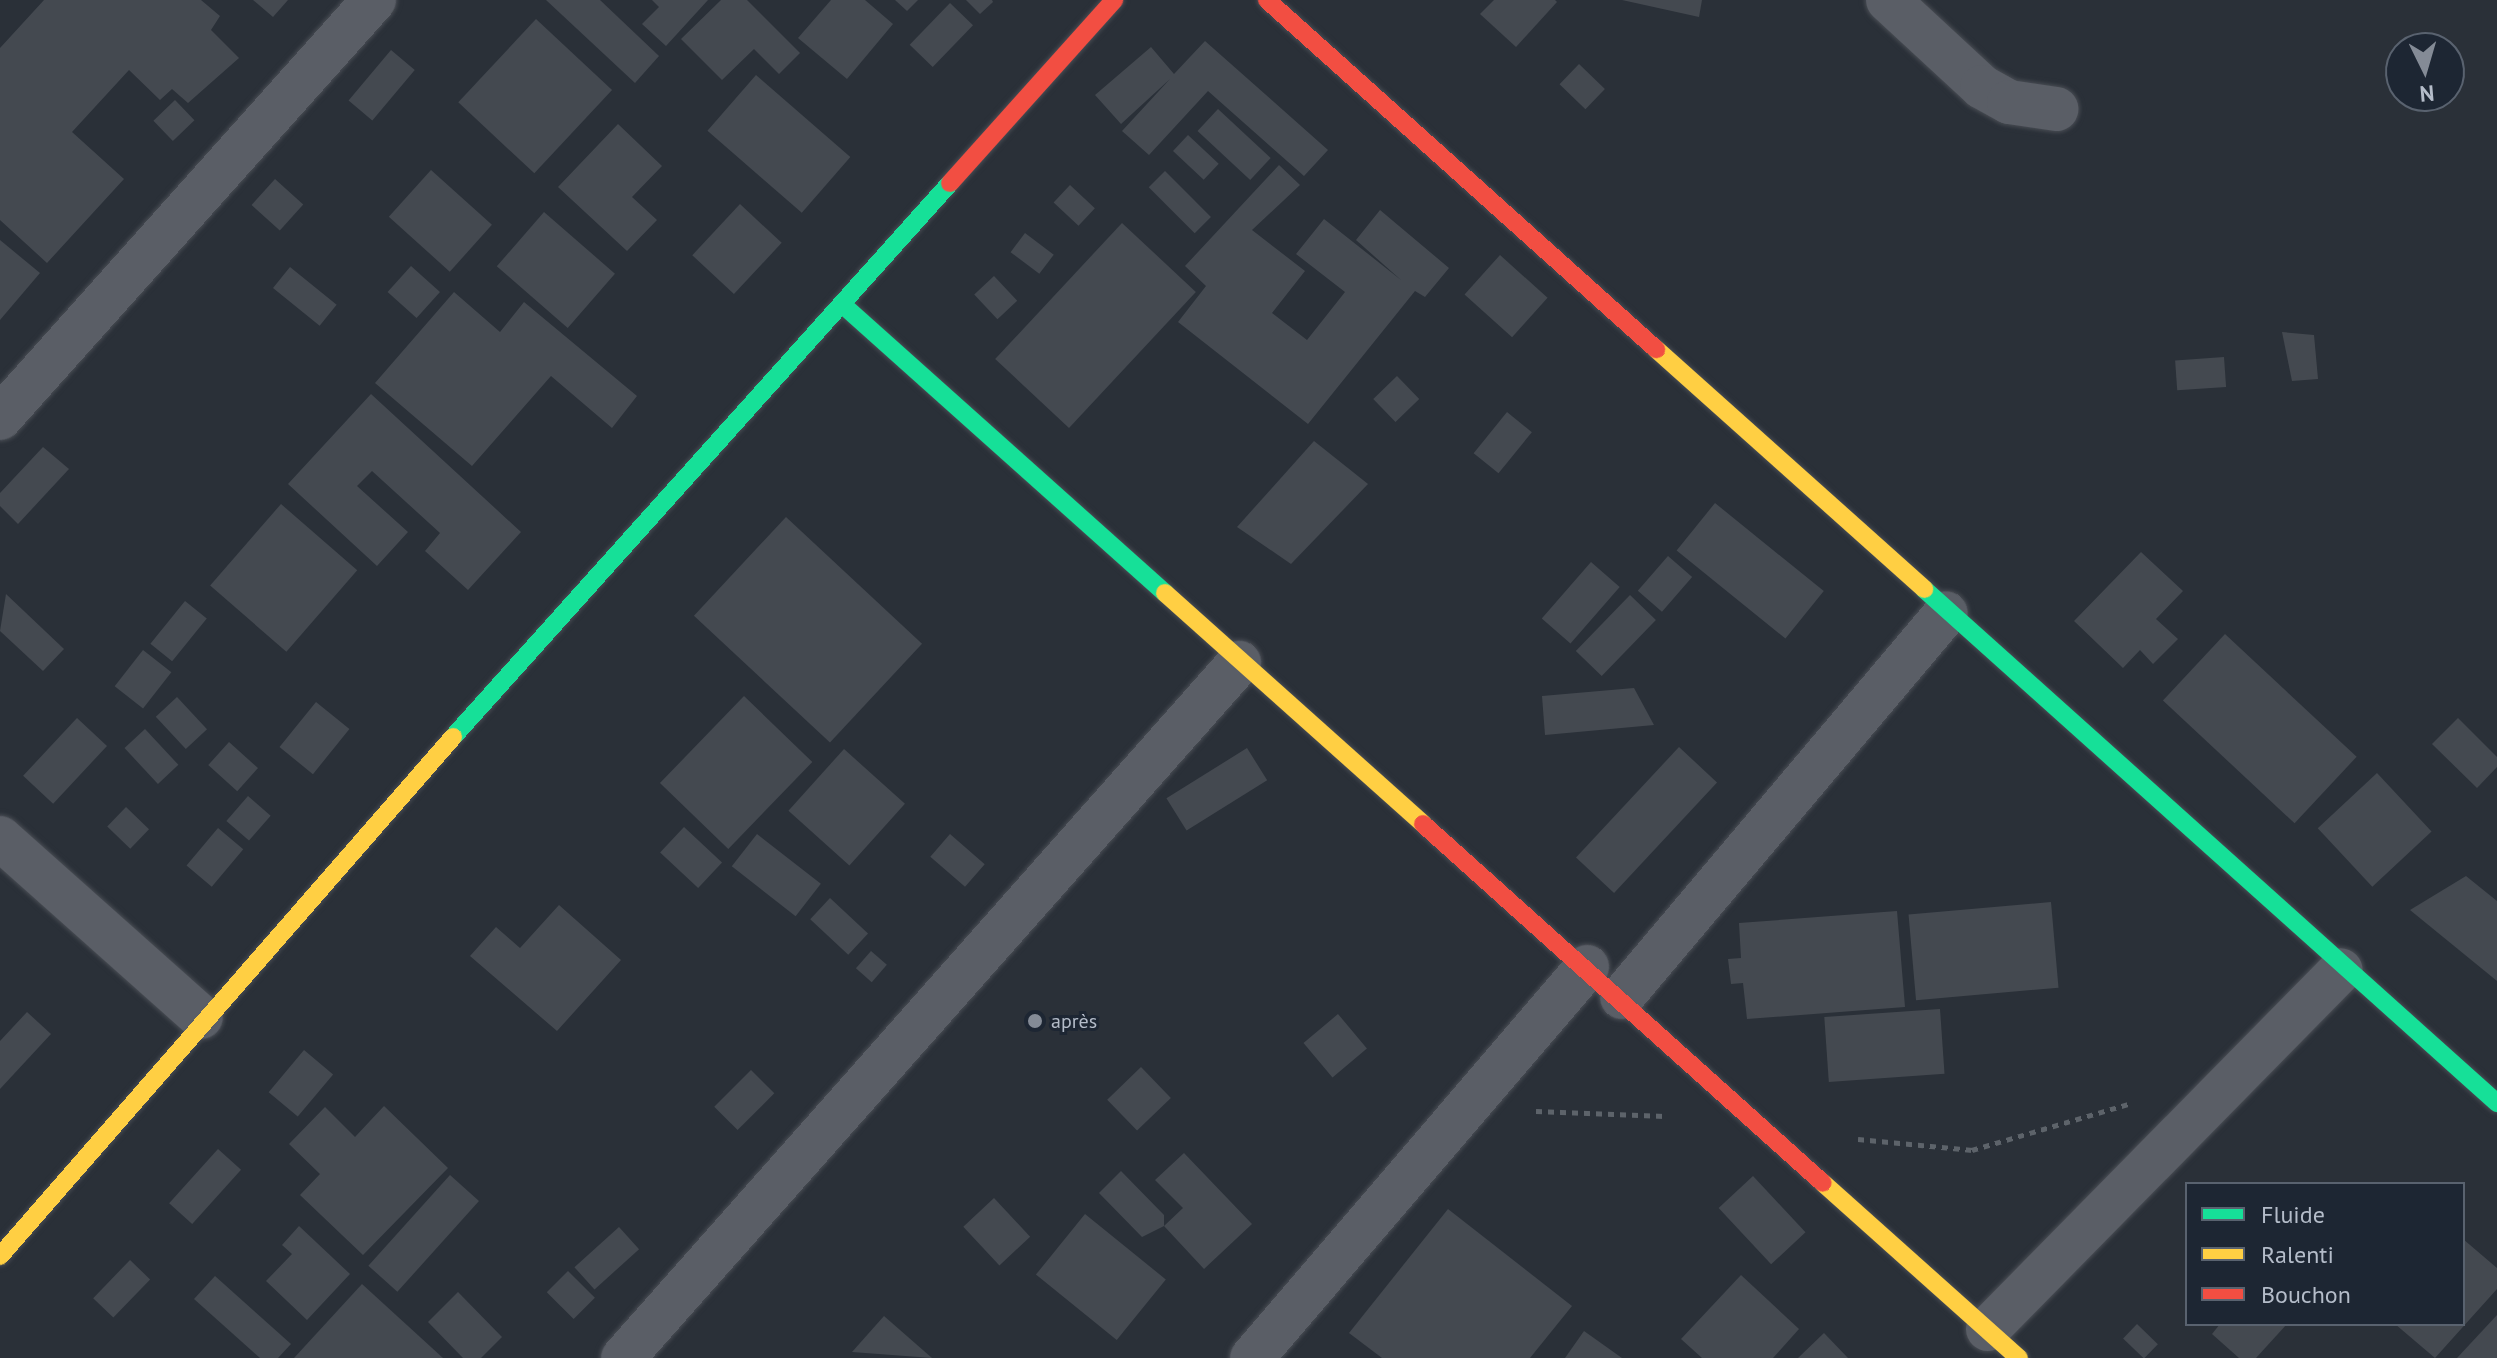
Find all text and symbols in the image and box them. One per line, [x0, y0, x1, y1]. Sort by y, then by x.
north arrow [2385, 32, 2465, 112]
text: N [2418, 79, 2435, 108]
place label: après [1051, 1009, 1097, 1033]
marker: après [1026, 1012, 1044, 1030]
legend [2185, 1182, 2465, 1326]
text: Fluide [2261, 1199, 2325, 1230]
text: Ralenti [2261, 1239, 2334, 1270]
text: Bouchon [2261, 1279, 2351, 1310]

